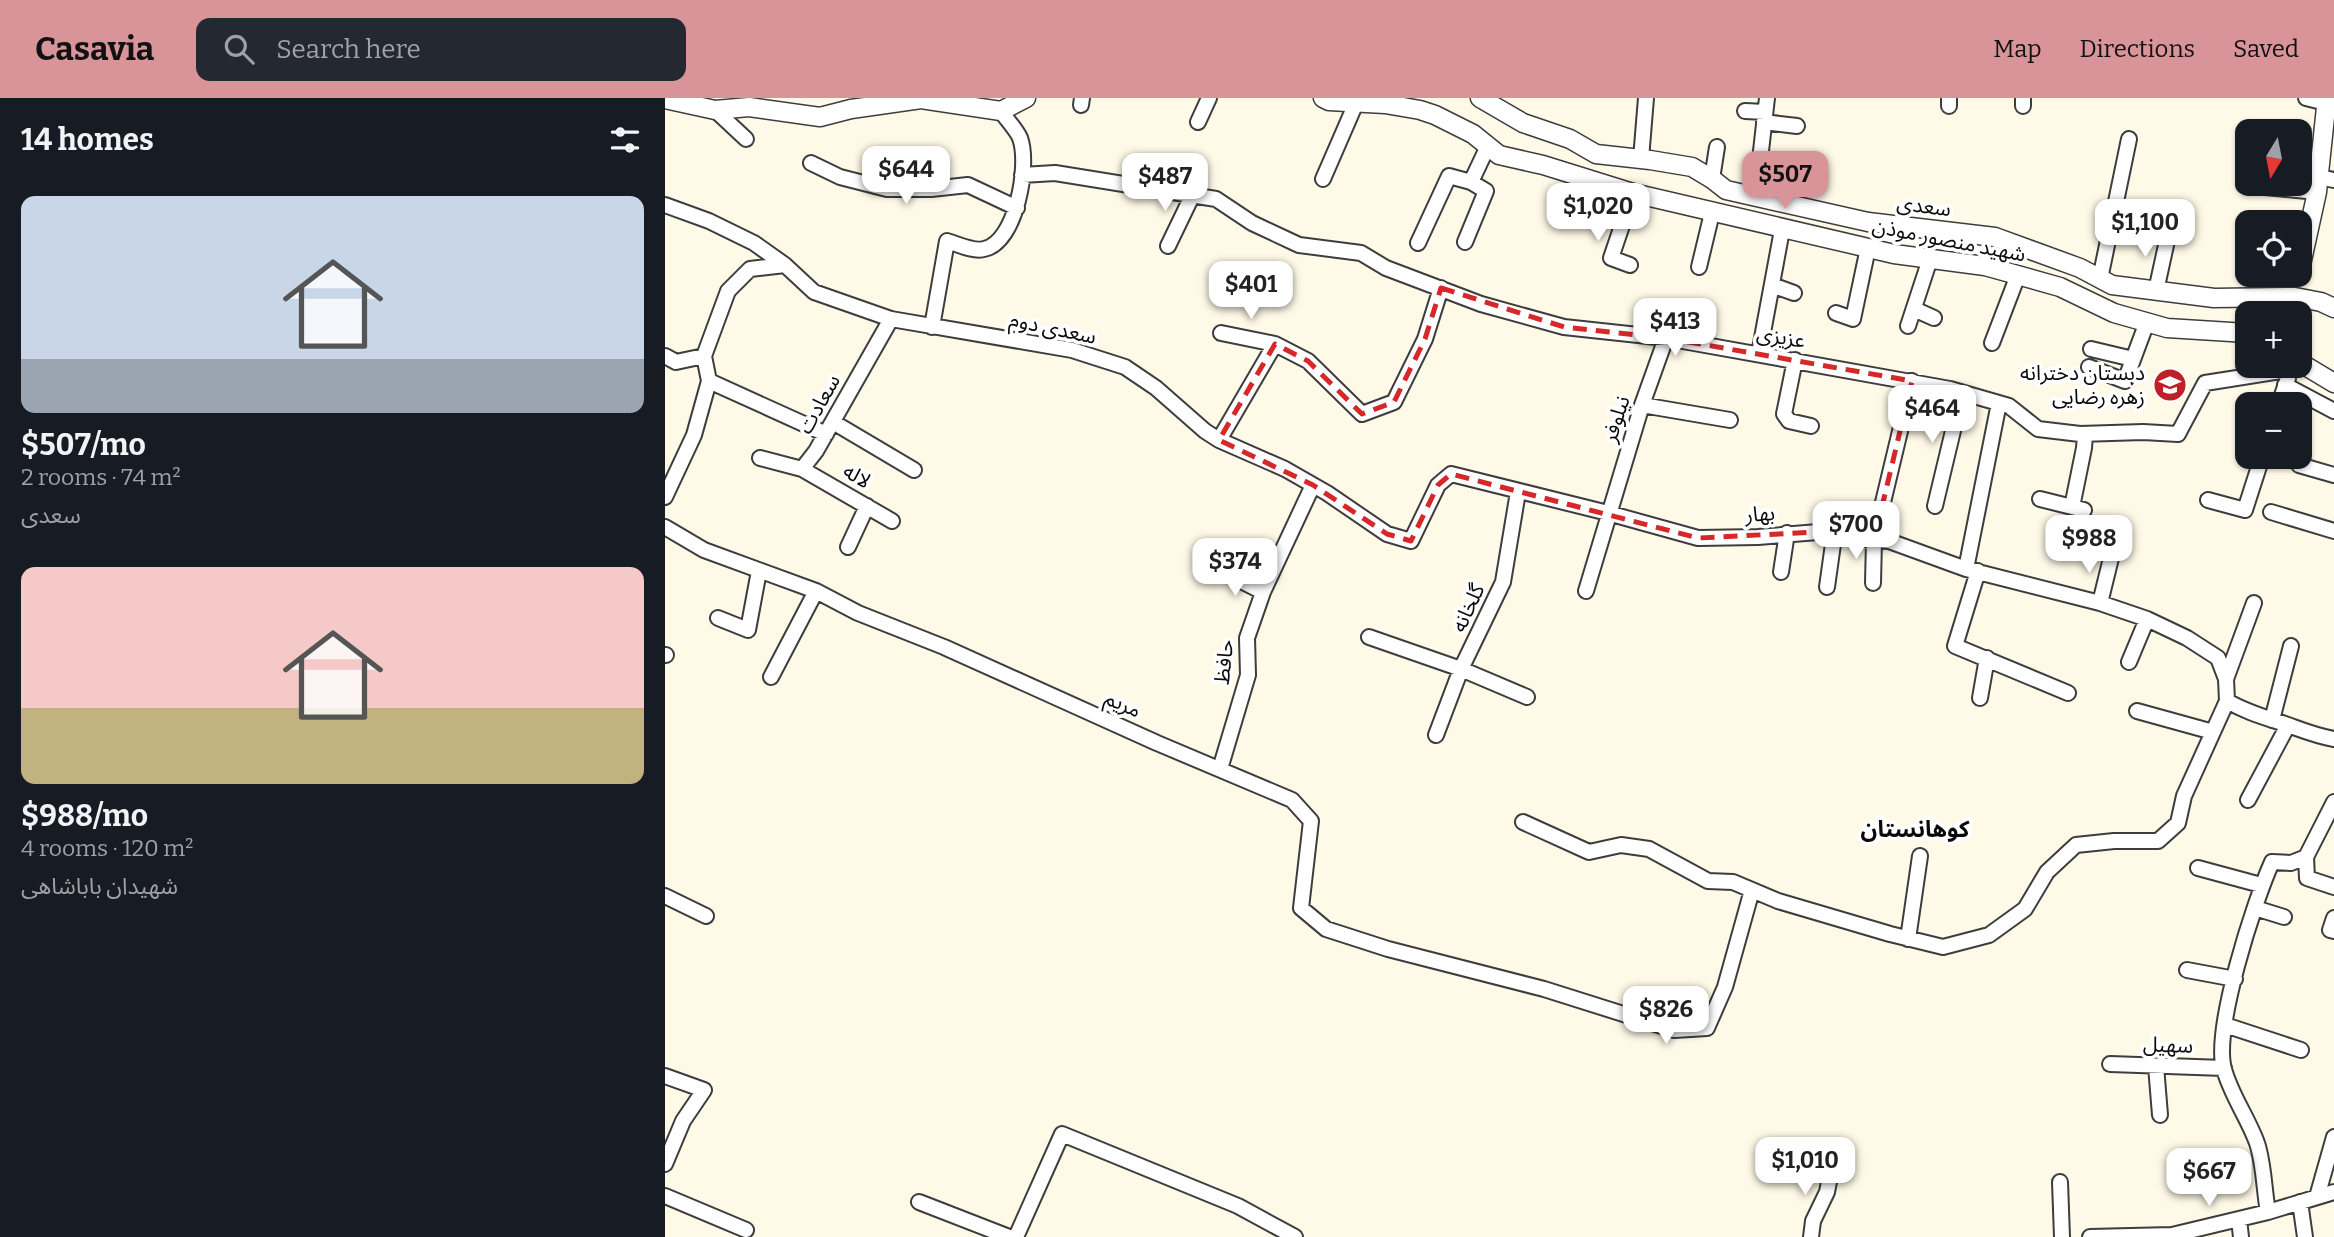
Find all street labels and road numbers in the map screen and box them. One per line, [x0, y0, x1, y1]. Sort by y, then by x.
street label: سعدی [1895, 190, 1953, 222]
street label: شهید منصور موذن [1870, 212, 2028, 268]
street label: سعدی دوم [1006, 306, 1099, 353]
street label: عزیزی [1755, 320, 1807, 354]
street label: سعادت [792, 370, 846, 438]
street label: نیلوفر [1596, 392, 1636, 447]
street label: لاله [838, 458, 876, 494]
street label: بهار [1743, 500, 1776, 528]
street label: گلخانه [1446, 579, 1491, 636]
street label: حافظ [1209, 638, 1239, 686]
street label: مریم [1100, 685, 1145, 725]
street label: سهیل [2142, 1031, 2194, 1059]

